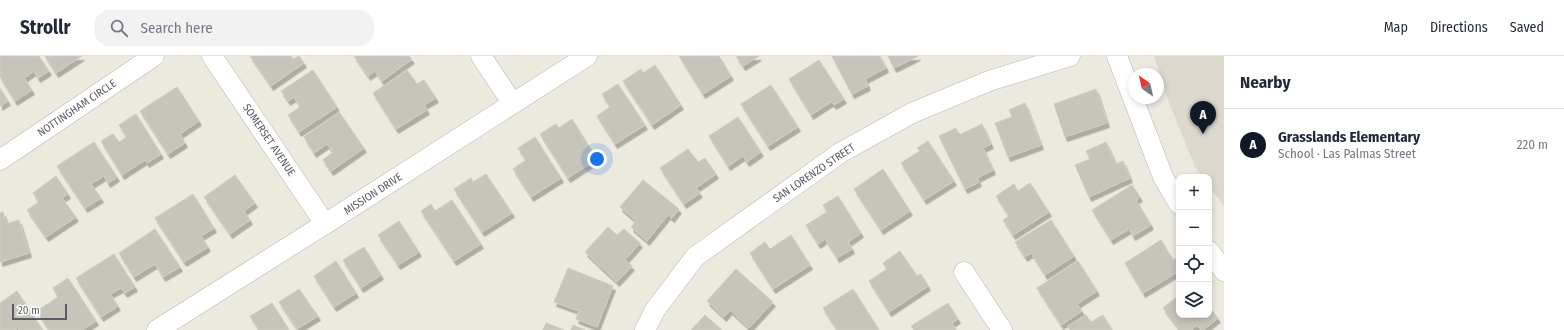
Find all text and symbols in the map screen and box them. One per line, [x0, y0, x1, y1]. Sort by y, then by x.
search box [94, 10, 374, 46]
text: Strollr [20, 16, 70, 39]
icon: search [108, 17, 130, 39]
text: Search here [140, 19, 213, 37]
text: Map [1384, 19, 1408, 36]
text: Directions [1430, 19, 1488, 36]
text: Saved [1510, 19, 1544, 36]
north arrow [1128, 68, 1164, 104]
text: Nearby [1240, 72, 1291, 93]
street label: NOTTINGHAM CIRCLE [35, 77, 119, 139]
street label: SOMERSET AVENUE [240, 101, 298, 179]
pin: A [1190, 101, 1216, 134]
text: Grasslands Elementary [1278, 128, 1420, 146]
text: A [1249, 137, 1257, 152]
text: 220 m [1517, 137, 1548, 152]
street label: SAN LORENZO STREET [771, 140, 858, 205]
text: School · Las Palmas Street [1278, 146, 1416, 161]
your location [587, 149, 607, 169]
street label: MISSION DRIVE [342, 170, 404, 218]
map controls [1176, 174, 1212, 318]
button: + [1176, 174, 1212, 210]
button: − [1176, 210, 1212, 246]
button: locate [1176, 246, 1212, 282]
button: layers [1176, 282, 1212, 318]
scale bar [12, 302, 67, 321]
text: 20 m [18, 304, 40, 317]

